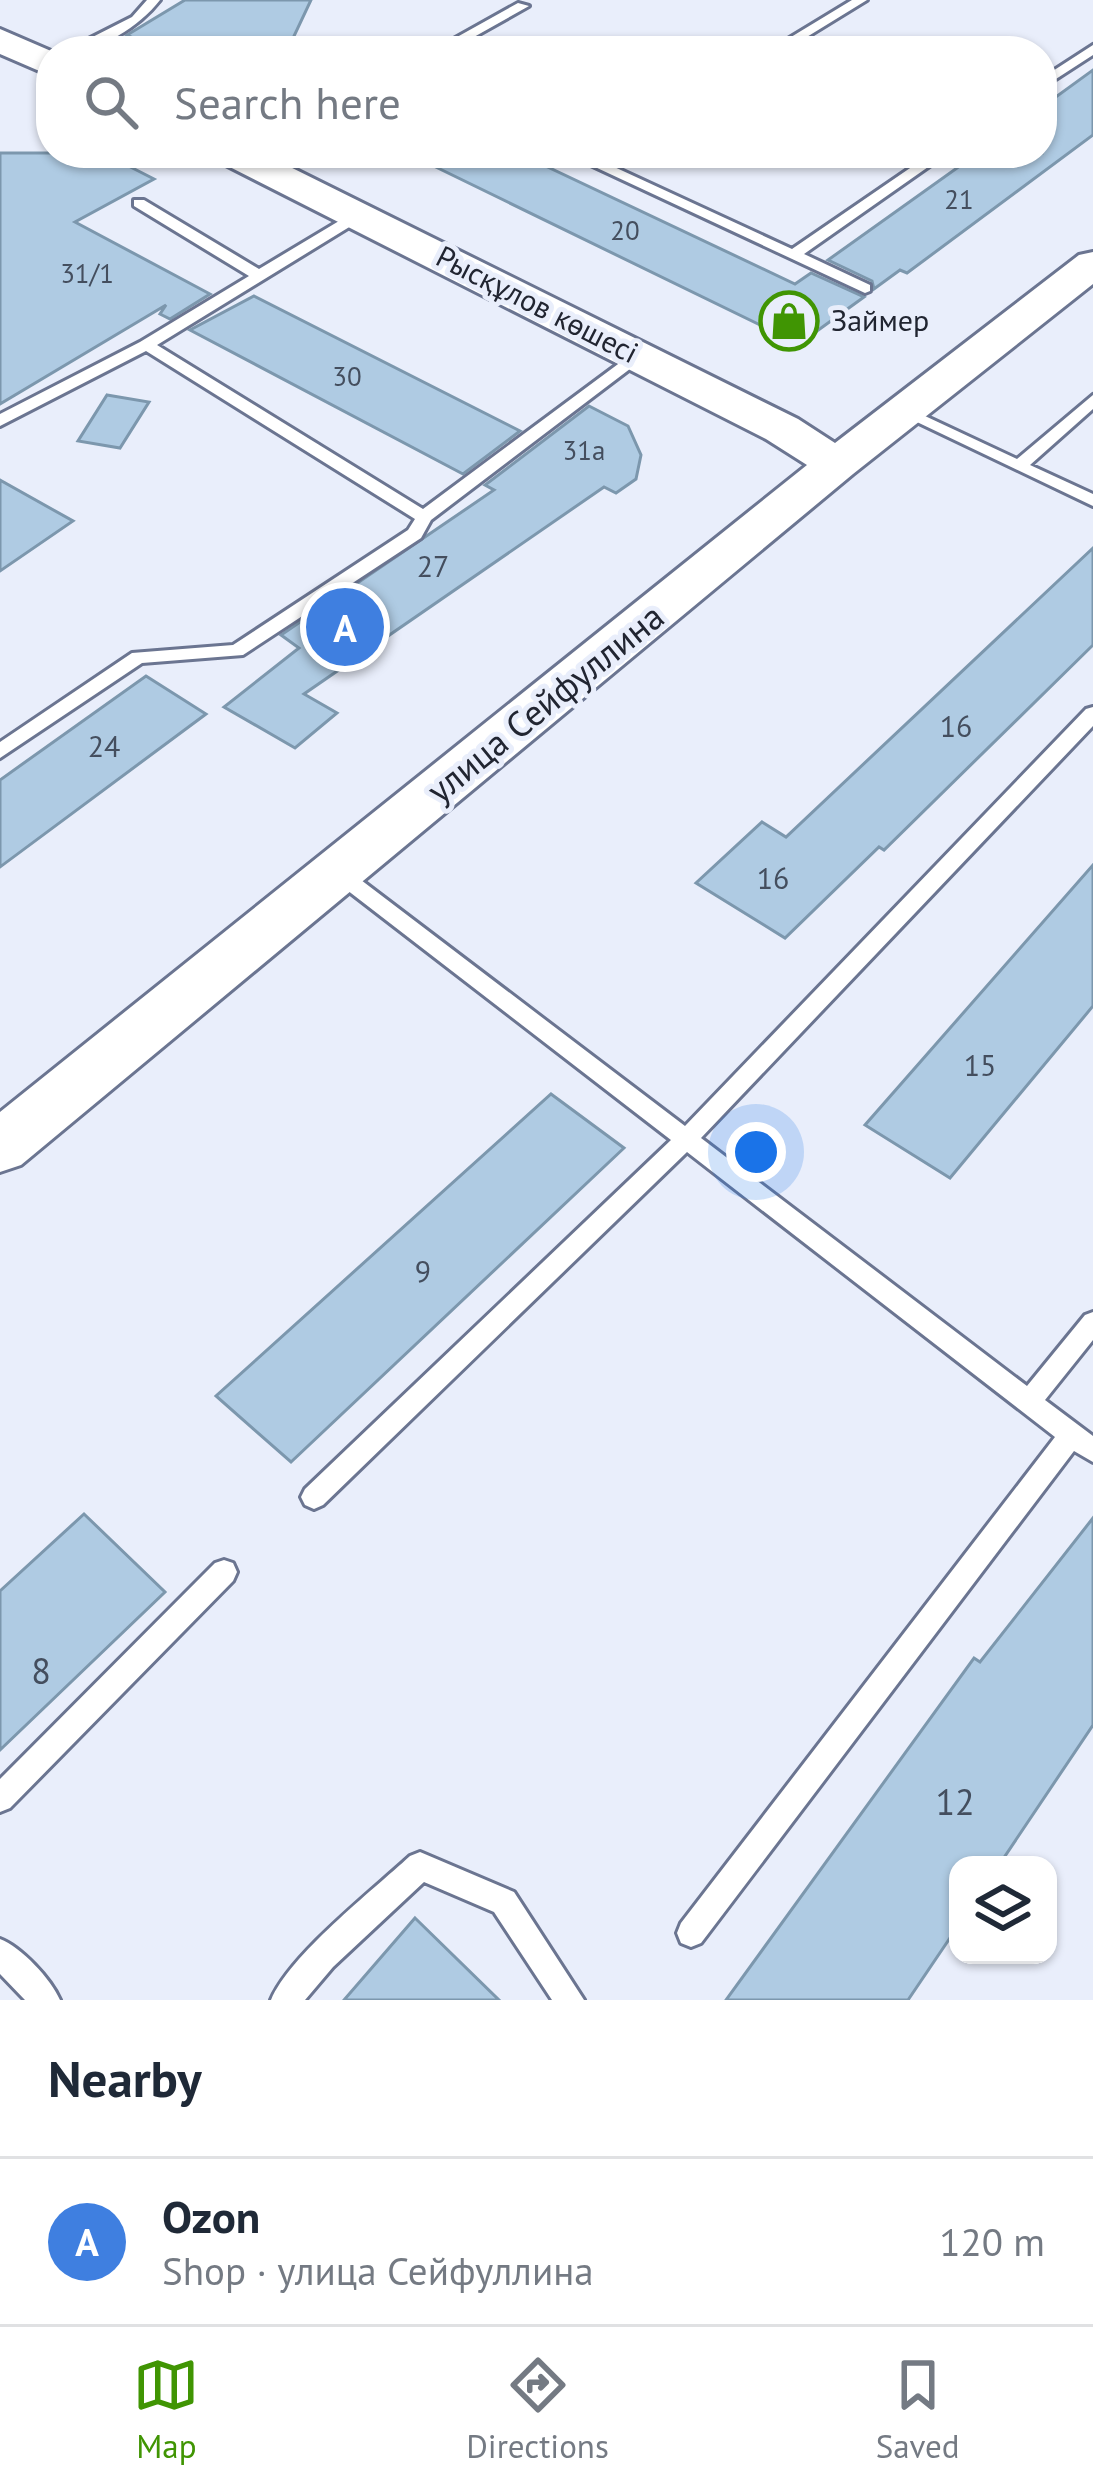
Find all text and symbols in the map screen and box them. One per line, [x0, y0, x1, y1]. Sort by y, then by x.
search box [36, 36, 1057, 168]
icon: search [78, 69, 144, 135]
text: Search here [174, 73, 401, 131]
house number: 21 [944, 182, 974, 216]
house number: 20 [610, 213, 640, 247]
street label: Рысқұлов көшесі [430, 236, 645, 371]
house number: 31/1 [60, 256, 114, 290]
shop icon: Займер [758, 290, 820, 352]
place label: Займер [831, 300, 929, 339]
house number: 30 [332, 359, 362, 393]
house number: 31а [563, 433, 605, 467]
house number: 27 [417, 546, 449, 585]
pin: A [306, 582, 384, 672]
street label: улица Сейфуллина [416, 592, 673, 813]
house number: 16 [940, 706, 972, 745]
house number: 24 [88, 726, 120, 765]
house number: 16 [757, 858, 789, 897]
house number: 15 [964, 1045, 996, 1084]
your location [726, 1122, 786, 1182]
house number: 9 [415, 1251, 431, 1290]
house number: 8 [31, 1647, 51, 1694]
house number: 12 [935, 1778, 975, 1825]
map controls [949, 1856, 1057, 1964]
button: layers [949, 1856, 1057, 1964]
text: Nearby [48, 2045, 202, 2111]
text: Ozon [162, 2187, 260, 2245]
text: A [75, 2216, 99, 2267]
text: 120 m [939, 2216, 1045, 2267]
text: Shop · улица Сейфуллина [162, 2245, 594, 2296]
tab: Map [133, 2352, 199, 2467]
tab: Directions [466, 2352, 609, 2467]
tab: Saved [876, 2352, 960, 2467]

